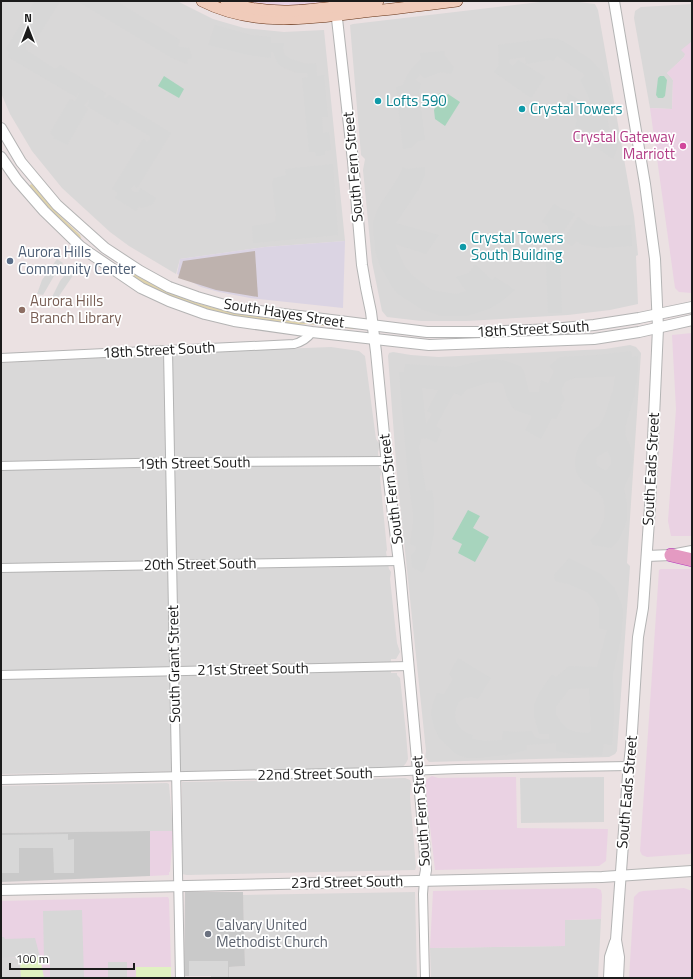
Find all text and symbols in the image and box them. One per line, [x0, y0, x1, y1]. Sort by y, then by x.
north arrow [8, 8, 48, 48]
text: N [24, 10, 32, 26]
place label: Lofts 590 [386, 89, 447, 112]
marker: Lofts 590 [373, 96, 383, 106]
place label: Crystal Towers [530, 97, 622, 120]
marker: Crystal Towers [517, 104, 527, 114]
street label: South Fern Street [336, 110, 369, 223]
place label: Crystal Gateway Marriott [572, 125, 676, 165]
marker: Crystal Gateway Marriott [678, 141, 688, 151]
place label: Crystal Towers South Building [471, 226, 563, 266]
place label: Aurora Hills Community Center [18, 240, 136, 280]
marker: Crystal Towers South Building [458, 242, 468, 252]
marker: Aurora Hills Community Center [5, 256, 15, 266]
place label: Aurora Hills Branch Library [30, 289, 121, 329]
street label: South Hayes Street [222, 292, 347, 334]
marker: Aurora Hills Branch Library [17, 305, 27, 315]
street label: 18th Street South [476, 314, 590, 343]
street label: 18th Street South [102, 335, 216, 364]
street label: South Eads Street [636, 411, 665, 526]
street label: South Fern Street [372, 432, 409, 546]
street label: 19th Street South [137, 450, 251, 475]
street label: 20th Street South [143, 551, 257, 576]
street label: South Grant Street [161, 604, 186, 723]
street label: 21st Street South [197, 656, 309, 681]
street label: South Eads Street [610, 734, 643, 849]
street label: South Fern Street [405, 754, 436, 867]
street label: 22nd Street South [257, 761, 373, 786]
street label: 23rd Street South [291, 869, 403, 894]
place label: Calvary United Methodist Church [216, 913, 328, 953]
marker: Calvary United Methodist Church [203, 929, 213, 939]
scale bar [10, 945, 134, 971]
text: 100 m [16, 949, 49, 968]

